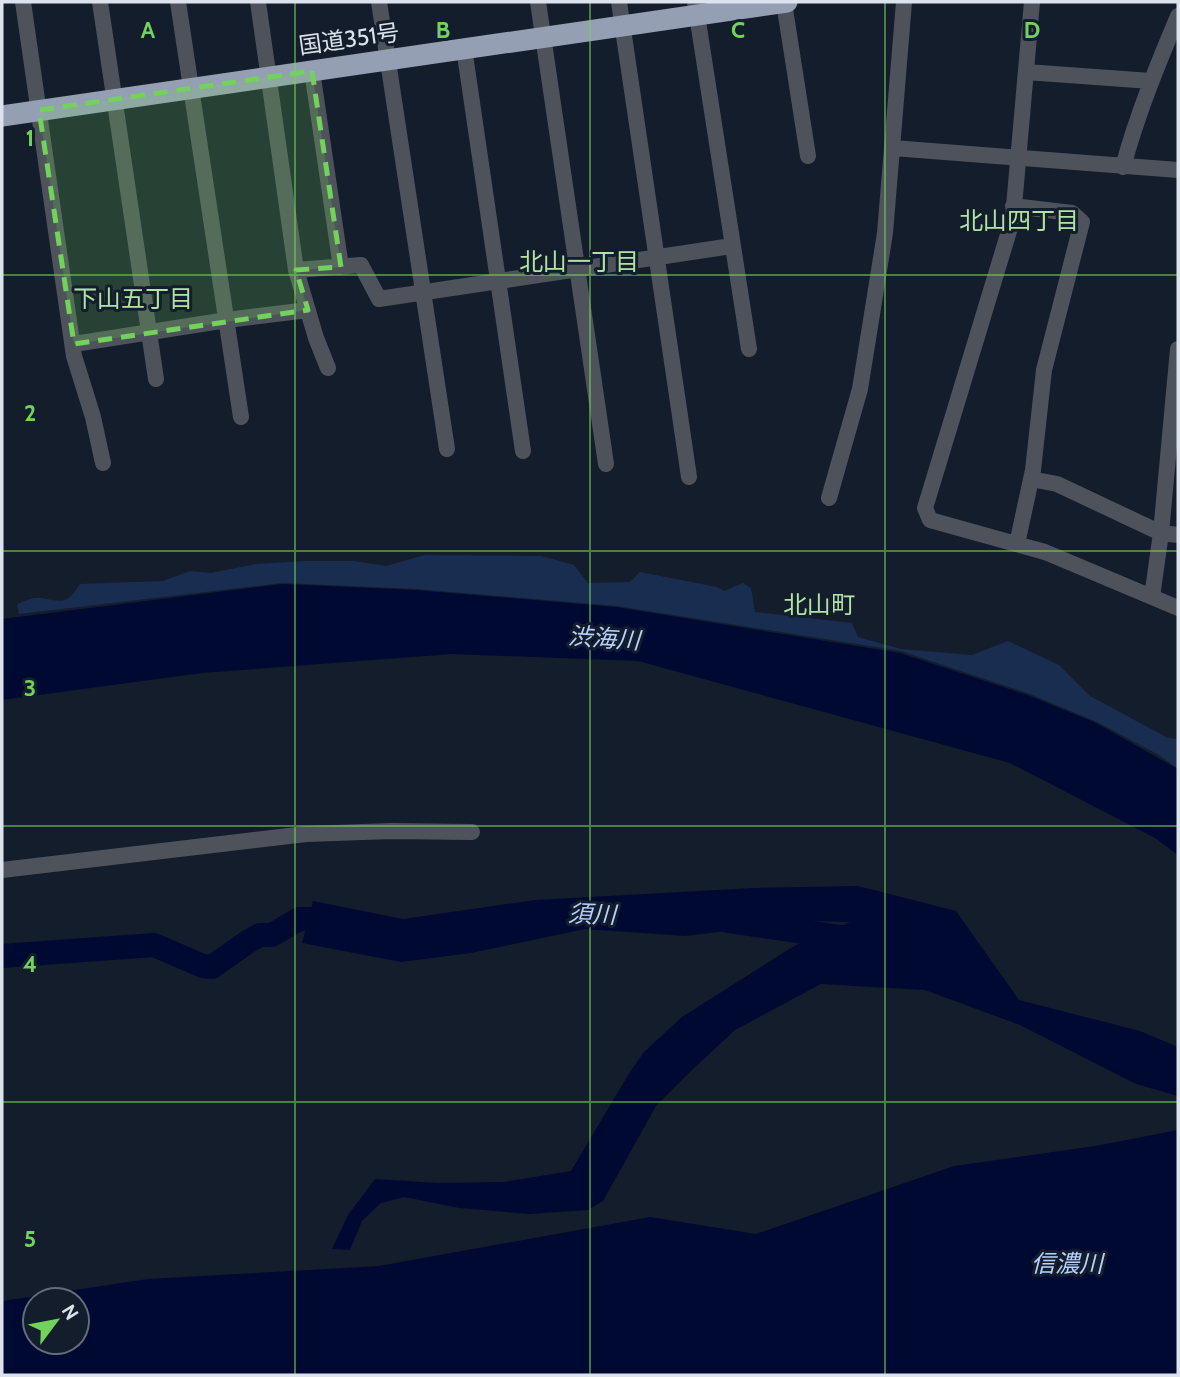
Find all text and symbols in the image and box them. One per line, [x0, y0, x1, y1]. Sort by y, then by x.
text: A [141, 16, 156, 44]
text: B [436, 16, 450, 44]
text: C [731, 16, 745, 44]
text: D [1024, 16, 1040, 44]
street label: 国道351号 [297, 18, 401, 60]
text: 1 [26, 124, 34, 152]
district label: 北山四丁目 [959, 206, 1079, 235]
district label: 北山一丁目 [519, 247, 639, 276]
district label: 下山五丁目 [73, 284, 193, 313]
text: 2 [24, 399, 36, 427]
district label: 北山町 [783, 590, 855, 619]
water label: 渋海川 [567, 621, 644, 655]
text: 3 [24, 674, 36, 702]
water label: 須川 [568, 899, 619, 929]
text: 4 [23, 950, 37, 978]
text: 5 [24, 1225, 36, 1253]
water label: 信濃川 [1031, 1249, 1106, 1278]
north arrow [21, 1286, 91, 1356]
text: N [57, 1300, 83, 1324]

